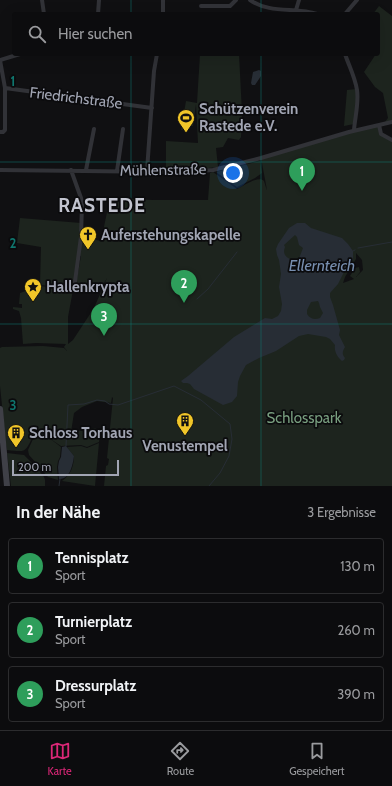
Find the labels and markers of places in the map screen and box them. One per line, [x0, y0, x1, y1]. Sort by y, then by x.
place label: Schützenverein Rastede e.V. [199, 100, 298, 135]
sports icon: Schützenverein Rastede e.V. [176, 108, 196, 133]
pin: 1 [289, 158, 315, 191]
church icon: Auferstehungskapelle [78, 225, 98, 250]
place label: Auferstehungskapelle [101, 226, 241, 244]
pin: 2 [171, 270, 197, 303]
place icon: Hallenkrypta [23, 277, 43, 302]
place label: Hallenkrypta [46, 278, 130, 296]
pin: 3 [91, 303, 117, 336]
building icon: Venustempel [175, 411, 195, 436]
building icon: Schloss Torhaus [6, 423, 26, 448]
place label: Schloss Torhaus [29, 424, 132, 442]
place label: Venustempel [142, 437, 228, 455]

